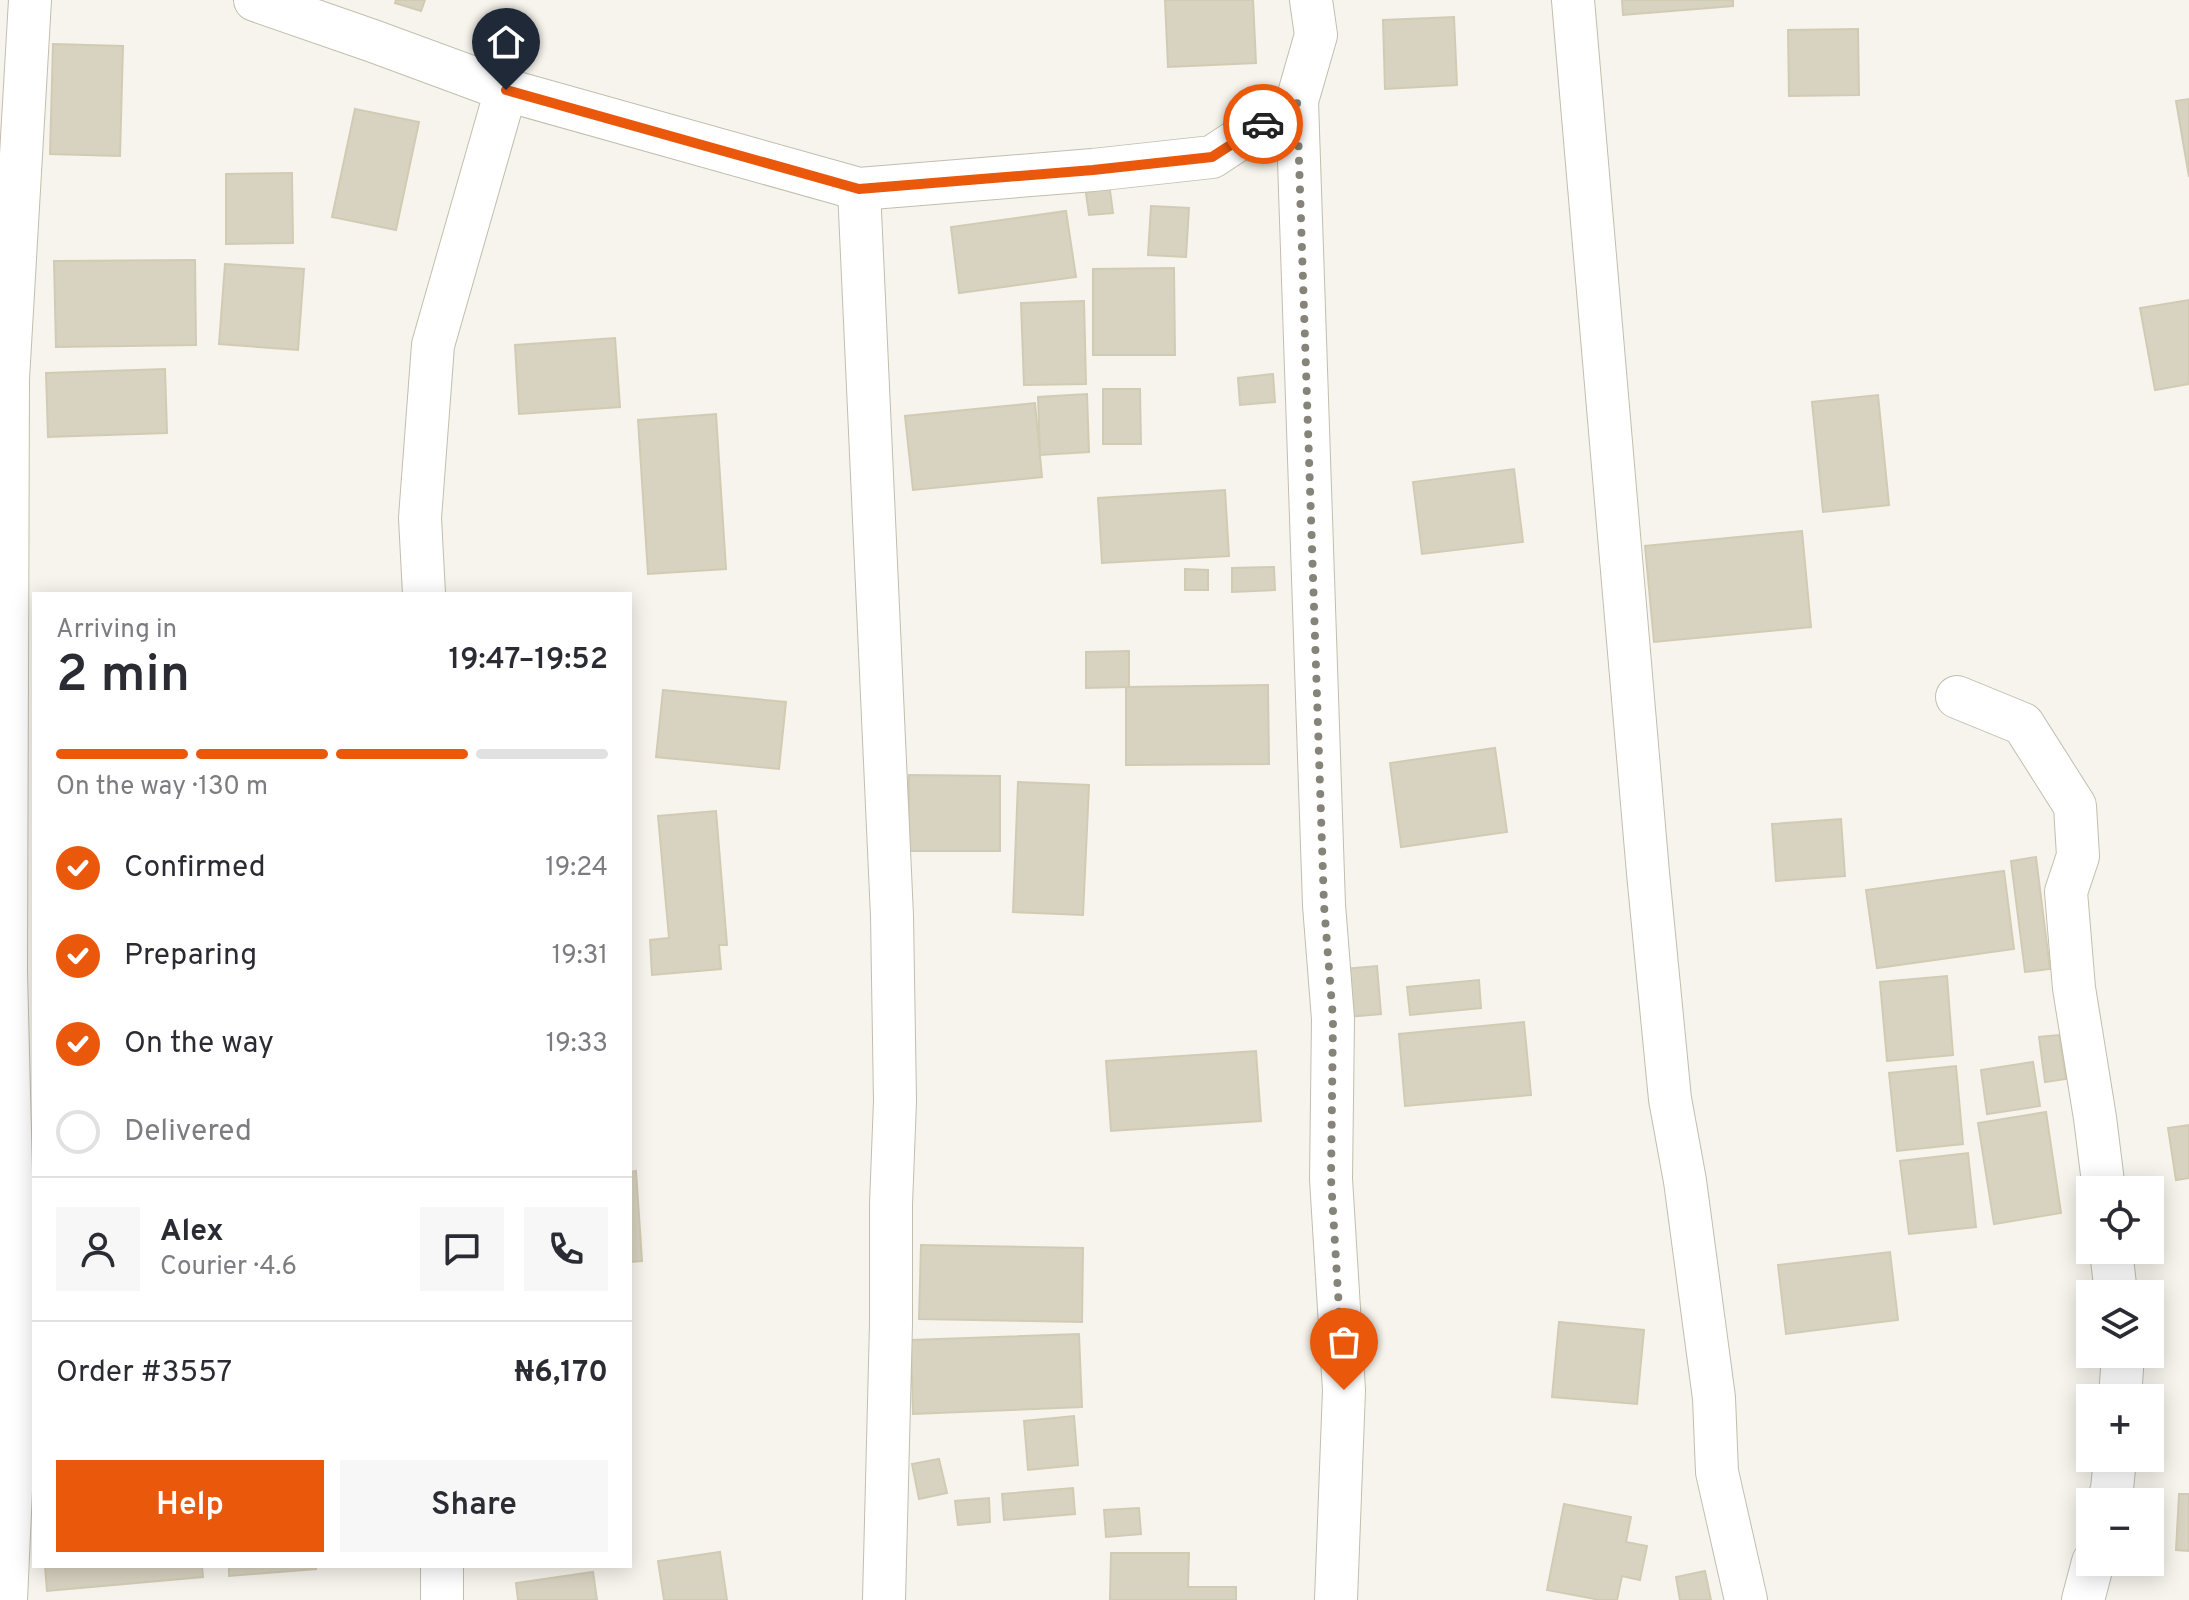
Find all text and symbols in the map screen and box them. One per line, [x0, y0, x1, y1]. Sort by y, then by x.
pin [472, 8, 540, 90]
icon: home [484, 20, 528, 64]
courier [1223, 84, 1303, 164]
icon: car [1241, 102, 1285, 146]
text: Arriving in [56, 614, 177, 647]
text: 19:47–19:52 [449, 642, 608, 679]
text: 2 min [56, 644, 190, 710]
text: On the way · 130 m [56, 771, 268, 804]
icon: check [56, 846, 100, 890]
text: Confirmed [124, 850, 266, 887]
text: 19:24 [545, 852, 608, 885]
icon: check [56, 934, 100, 978]
text: Preparing [124, 938, 257, 975]
text: 19:31 [552, 940, 608, 973]
icon: check [56, 1022, 100, 1066]
text: On the way [124, 1026, 274, 1063]
text: 19:33 [546, 1028, 608, 1061]
text: Delivered [124, 1114, 252, 1151]
map controls [2076, 1176, 2164, 1576]
button: locate [2076, 1176, 2164, 1264]
button: person [56, 1207, 140, 1291]
button: chat [420, 1207, 504, 1291]
button: phone [524, 1207, 608, 1291]
text: Alex [160, 1214, 224, 1251]
text: Courier · 4.6 [160, 1251, 297, 1284]
button: layers [2076, 1280, 2164, 1368]
pin [1310, 1308, 1378, 1390]
icon: bag [1322, 1320, 1366, 1364]
text: Order #3557 [56, 1355, 232, 1392]
text: ₦6,170 [514, 1355, 608, 1392]
button: + [2076, 1384, 2164, 1472]
button: Help [56, 1460, 324, 1552]
button: Share [340, 1460, 608, 1552]
button: − [2076, 1488, 2164, 1576]

